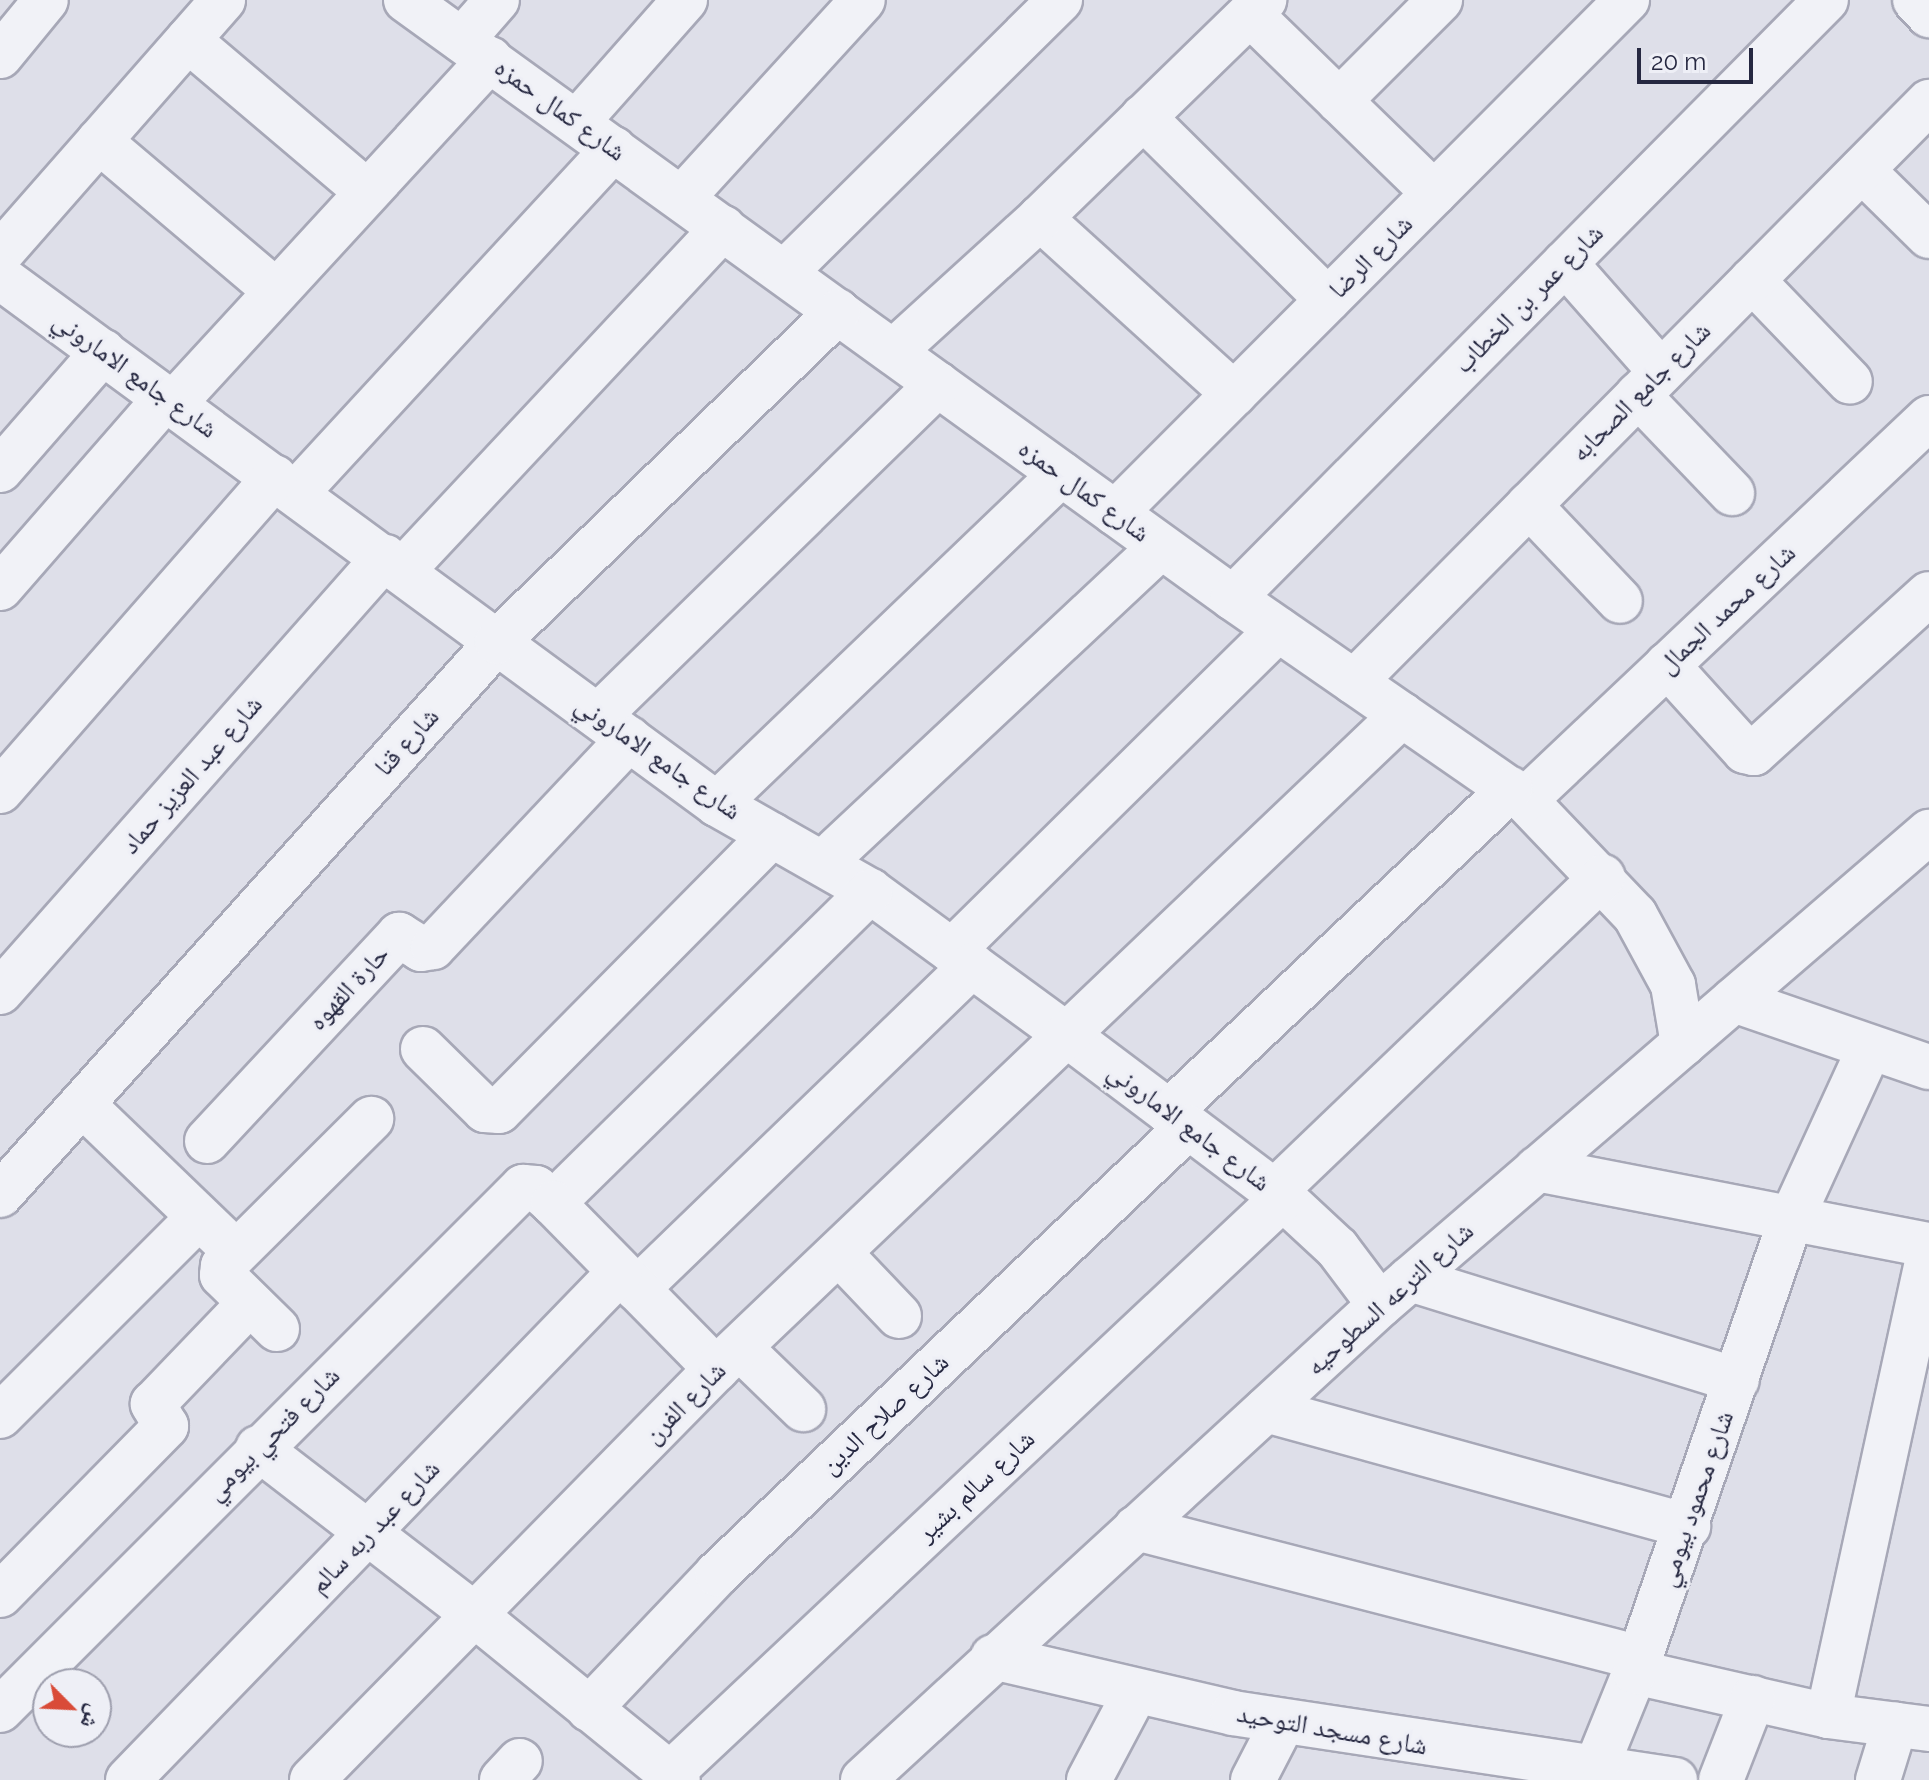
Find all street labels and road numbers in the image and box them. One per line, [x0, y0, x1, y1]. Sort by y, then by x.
street label: شارع كمال حمزه [488, 52, 632, 168]
street label: شارع الرضا [1323, 209, 1419, 305]
street label: شارع عمر بن الخطاب [1448, 218, 1610, 380]
street label: شارع جامع الاماروني [47, 305, 223, 445]
street label: شارع جامع الصحابه [1565, 316, 1717, 468]
street label: شارع كمال حمزه [1012, 433, 1156, 549]
street label: شارع محمد الجمال [1652, 537, 1802, 681]
street label: شارع جامع الاماروني [569, 689, 747, 827]
street label: شارع عبد العزيز حماد [115, 690, 269, 860]
street label: شارع قنا [368, 701, 446, 783]
street label: حارة القهوه [302, 939, 396, 1037]
street label: شارع جامع الاماروني [1102, 1056, 1276, 1198]
street label: شارع الترعه السطوحيه [1300, 1216, 1480, 1382]
street label: شارع صلاح الدين [815, 1347, 955, 1481]
street label: شارع الفرن [637, 1355, 733, 1451]
street label: شارع فتحي بيومي [200, 1361, 346, 1507]
street label: شارع محمود بيومي [1651, 1407, 1741, 1591]
street label: شارع سالم بشير [911, 1423, 1041, 1549]
street label: شارع عبد ربه سالم [303, 1453, 447, 1601]
street label: شارع مسجد التوحيد [1234, 1698, 1430, 1762]

